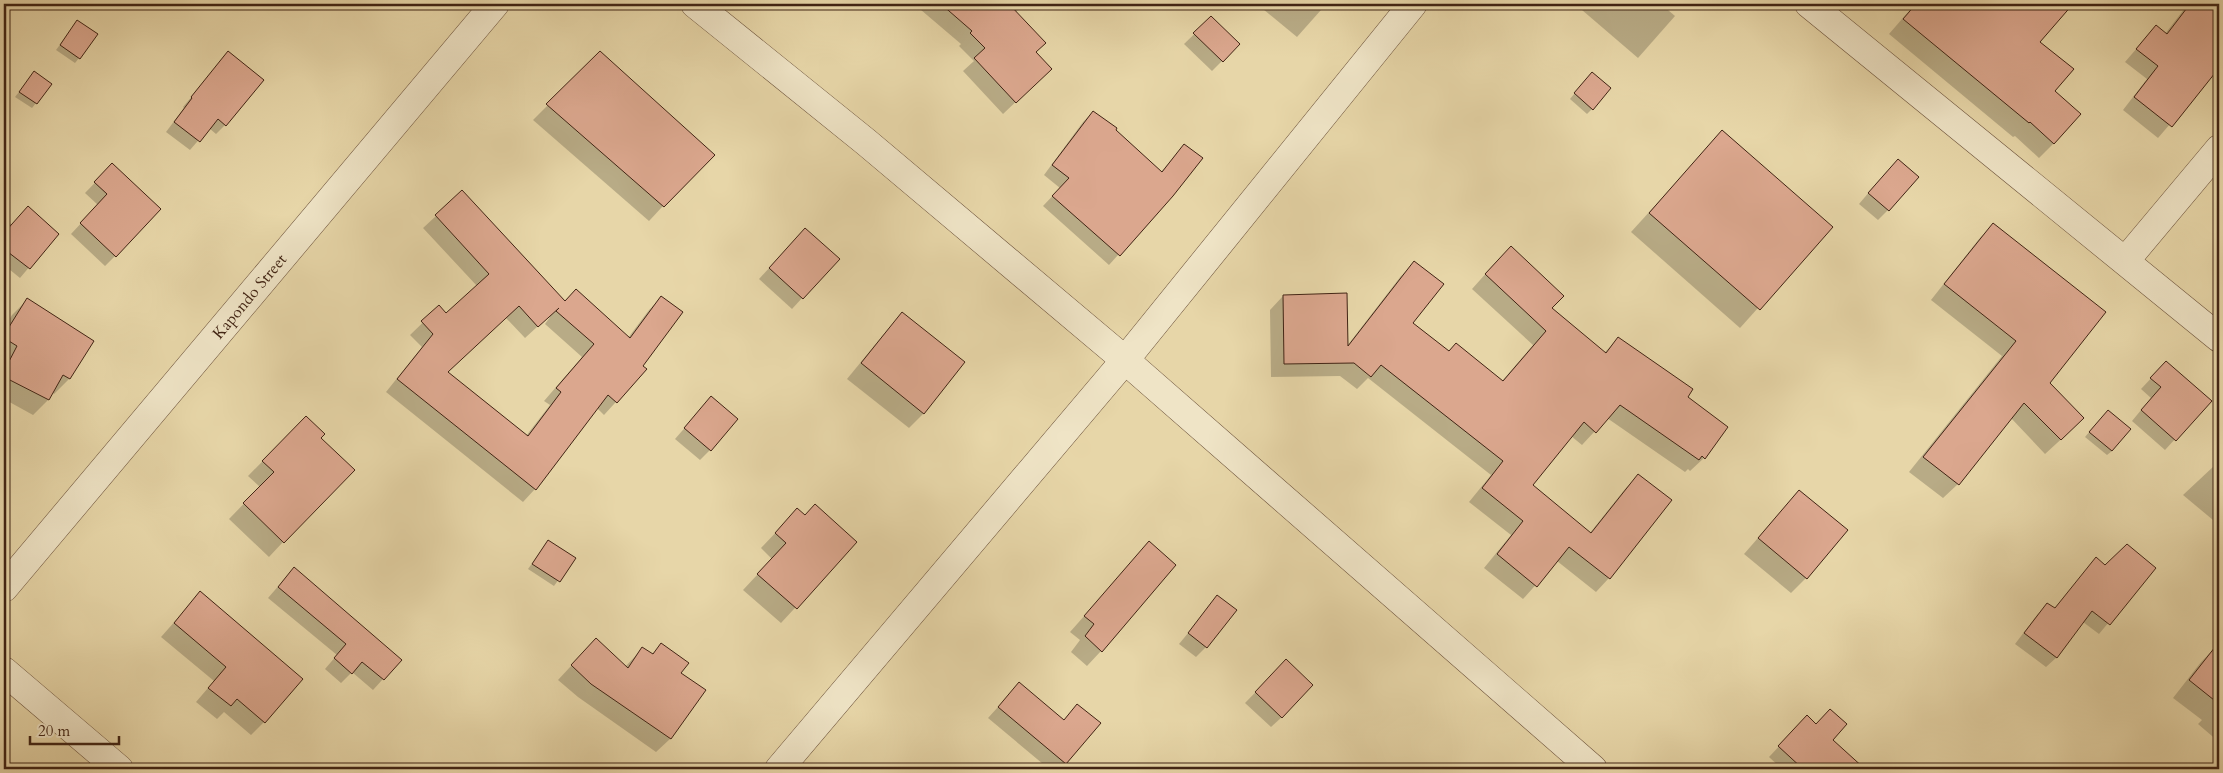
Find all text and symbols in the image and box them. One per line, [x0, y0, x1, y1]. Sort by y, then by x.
street label: Kapondo Street [208, 249, 292, 344]
scale bar [30, 713, 119, 745]
text: 20 m [38, 721, 70, 741]

